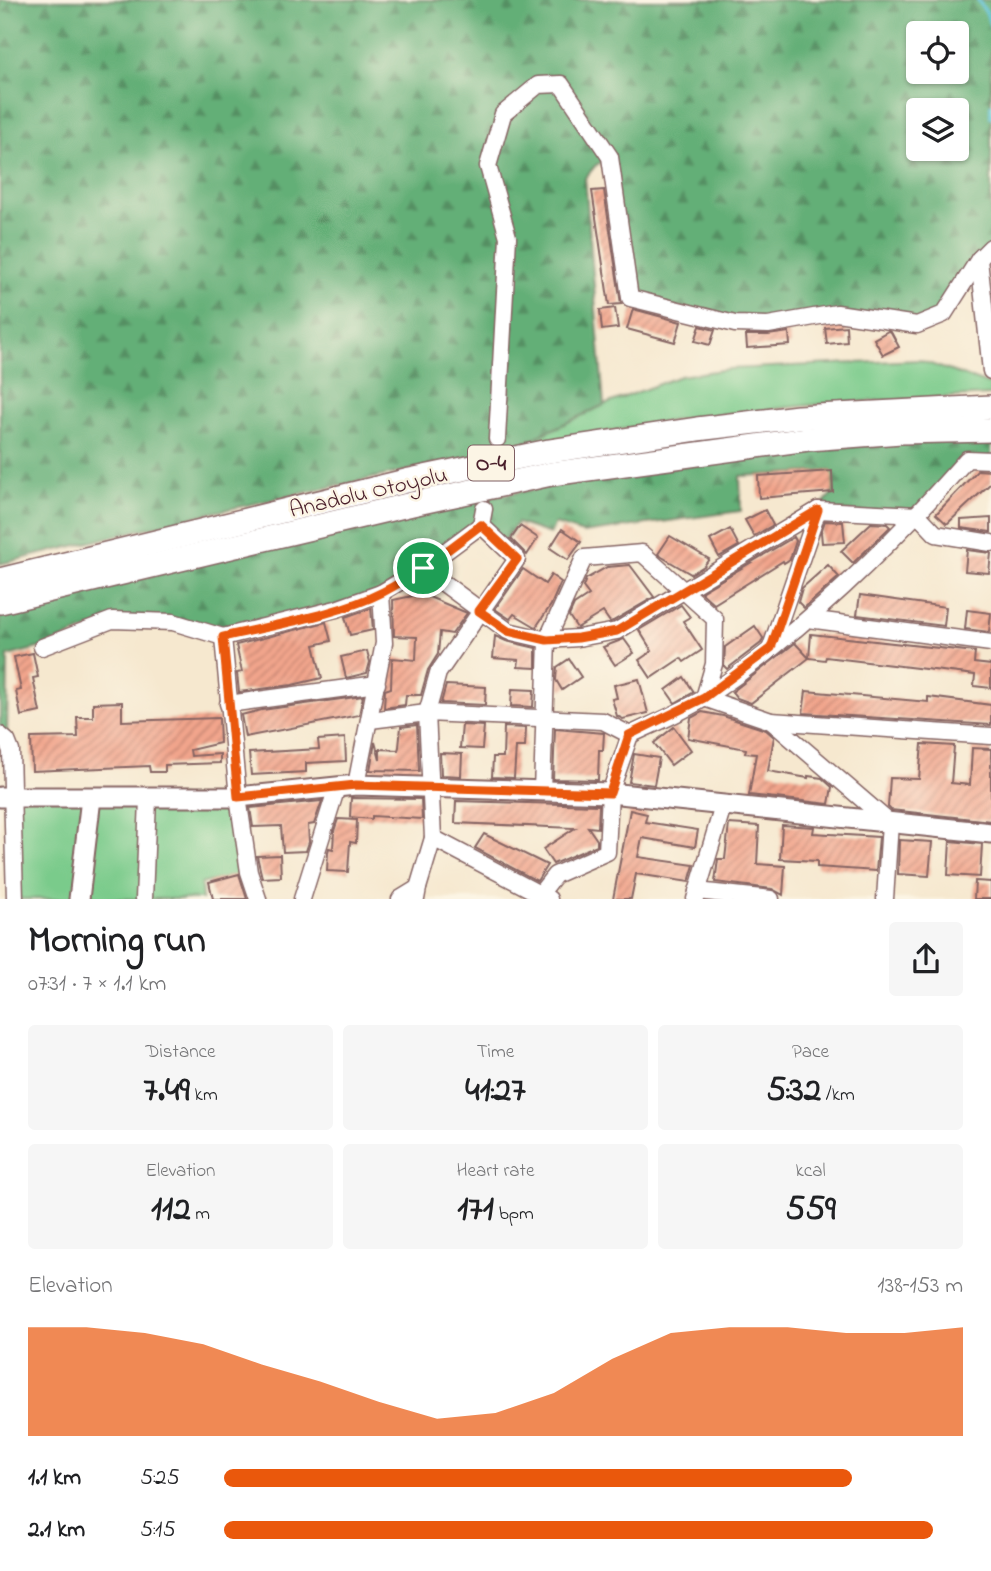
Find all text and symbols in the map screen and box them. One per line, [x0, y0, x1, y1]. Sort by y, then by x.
map controls [906, 21, 969, 161]
button: locate [906, 21, 969, 84]
button: layers [906, 98, 969, 161]
road number: O-4 [468, 446, 514, 480]
street label: Anadolu Otoyolu [286, 459, 451, 530]
pin [393, 538, 453, 598]
icon: arrive [404, 549, 442, 587]
text: Morning run [28, 914, 206, 970]
button: share [889, 922, 963, 996]
text: 07:31 · 7 × 1.1 km [28, 968, 166, 1001]
text: Distance [146, 1039, 216, 1066]
text: Time [477, 1039, 514, 1066]
text: Pace [792, 1039, 829, 1066]
text: 7.49 [143, 1066, 190, 1117]
text: 41:27 [465, 1066, 526, 1117]
text: 5:32 [766, 1066, 821, 1117]
text: km [190, 1082, 218, 1109]
text: /km [821, 1082, 855, 1109]
text: Elevation [146, 1158, 215, 1185]
text: Heart rate [457, 1158, 534, 1185]
text: kcal [795, 1158, 826, 1185]
text: 112 [151, 1185, 191, 1236]
text: 171 [457, 1185, 494, 1236]
text: 559 [785, 1185, 836, 1236]
text: m [191, 1201, 210, 1228]
text: bpm [494, 1201, 534, 1228]
text: Elevation [28, 1270, 113, 1303]
text: 138–153 m [877, 1270, 963, 1303]
text: 1.1 km [28, 1462, 81, 1495]
text: 5:25 [140, 1462, 180, 1495]
text: 2.1 km [28, 1514, 85, 1547]
text: 5:15 [140, 1514, 176, 1547]

